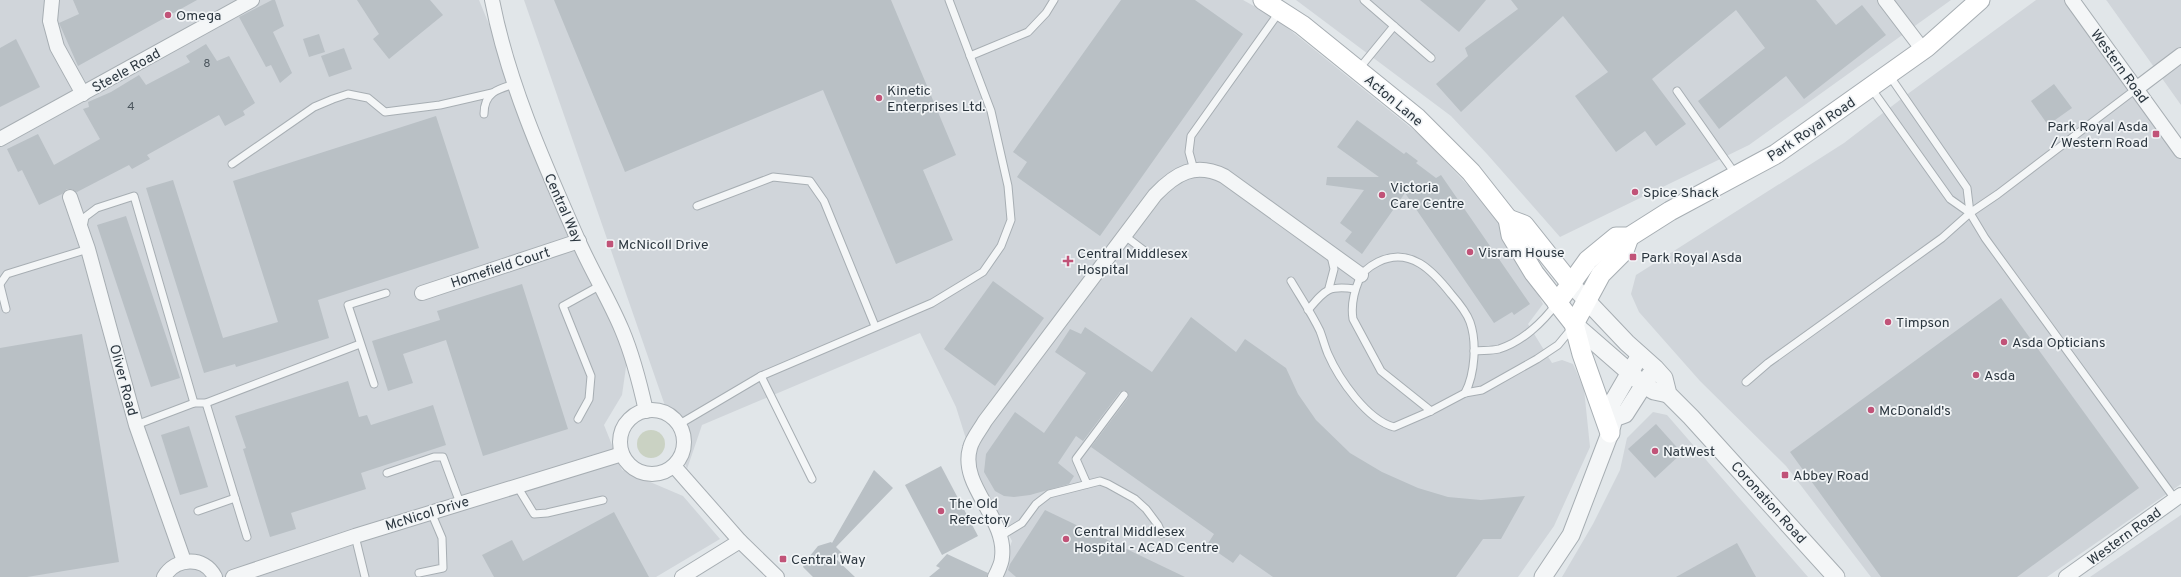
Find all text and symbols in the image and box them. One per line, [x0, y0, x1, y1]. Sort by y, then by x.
place label: Omega [176, 8, 221, 25]
marker: Omega [163, 10, 173, 20]
street label: Western Road [2086, 27, 2151, 107]
street label: Steele Road [90, 46, 164, 97]
house number: 8 [203, 56, 211, 72]
street label: Acton Lane [1360, 72, 1426, 131]
place label: Kinetic Enterprises Ltd. [887, 83, 986, 116]
marker: Kinetic Enterprises Ltd. [874, 93, 884, 103]
street label: Park Royal Road [1764, 94, 1859, 166]
house number: 4 [127, 99, 135, 115]
place label: Park Royal Asda / Western Road [2047, 119, 2148, 152]
marker: Park Royal Asda / Western Road [2151, 129, 2161, 139]
street label: Central Way [540, 171, 586, 246]
place label: Victoria Care Centre [1390, 180, 1464, 213]
place label: Spice Shack [1643, 185, 1719, 202]
marker: Spice Shack [1630, 187, 1640, 197]
marker: Victoria Care Centre [1377, 190, 1387, 200]
place label: McNicoll Drive [618, 237, 708, 254]
marker: McNicoll Drive [605, 239, 615, 249]
street label: Homefield Court [449, 244, 552, 292]
place label: Visram House [1478, 245, 1565, 262]
place label: Central Middlesex Hospital [1077, 246, 1188, 279]
marker: Visram House [1465, 247, 1475, 257]
place label: Park Royal Asda [1641, 250, 1742, 267]
marker: Park Royal Asda [1628, 252, 1638, 262]
marker: Central Middlesex Hospital [1062, 255, 1074, 267]
place label: Timpson [1896, 315, 1950, 332]
marker: Timpson [1883, 317, 1893, 327]
place label: Asda Opticians [2012, 335, 2106, 352]
marker: Asda Opticians [1999, 337, 2009, 347]
street label: Oliver Road [105, 343, 140, 418]
place label: Asda [1984, 368, 2015, 385]
marker: Asda [1971, 370, 1981, 380]
place label: McDonald's [1879, 403, 1951, 420]
marker: McDonald's [1866, 405, 1876, 415]
place label: NatWest [1663, 444, 1715, 461]
marker: NatWest [1650, 446, 1660, 456]
street label: Coronation Road [1727, 458, 1809, 548]
place label: Abbey Road [1793, 468, 1869, 485]
marker: Abbey Road [1780, 470, 1790, 480]
street label: McNicol Drive [383, 494, 471, 535]
place label: The Old Refectory [949, 496, 1010, 529]
street label: Western Road [2085, 505, 2165, 570]
marker: The Old Refectory [936, 506, 946, 516]
place label: Central Middlesex Hospital - ACAD Centre [1074, 524, 1219, 557]
marker: Central Middlesex Hospital - ACAD Centre [1061, 534, 1071, 544]
place label: Central Way [791, 552, 866, 569]
marker: Central Way [778, 554, 788, 564]

